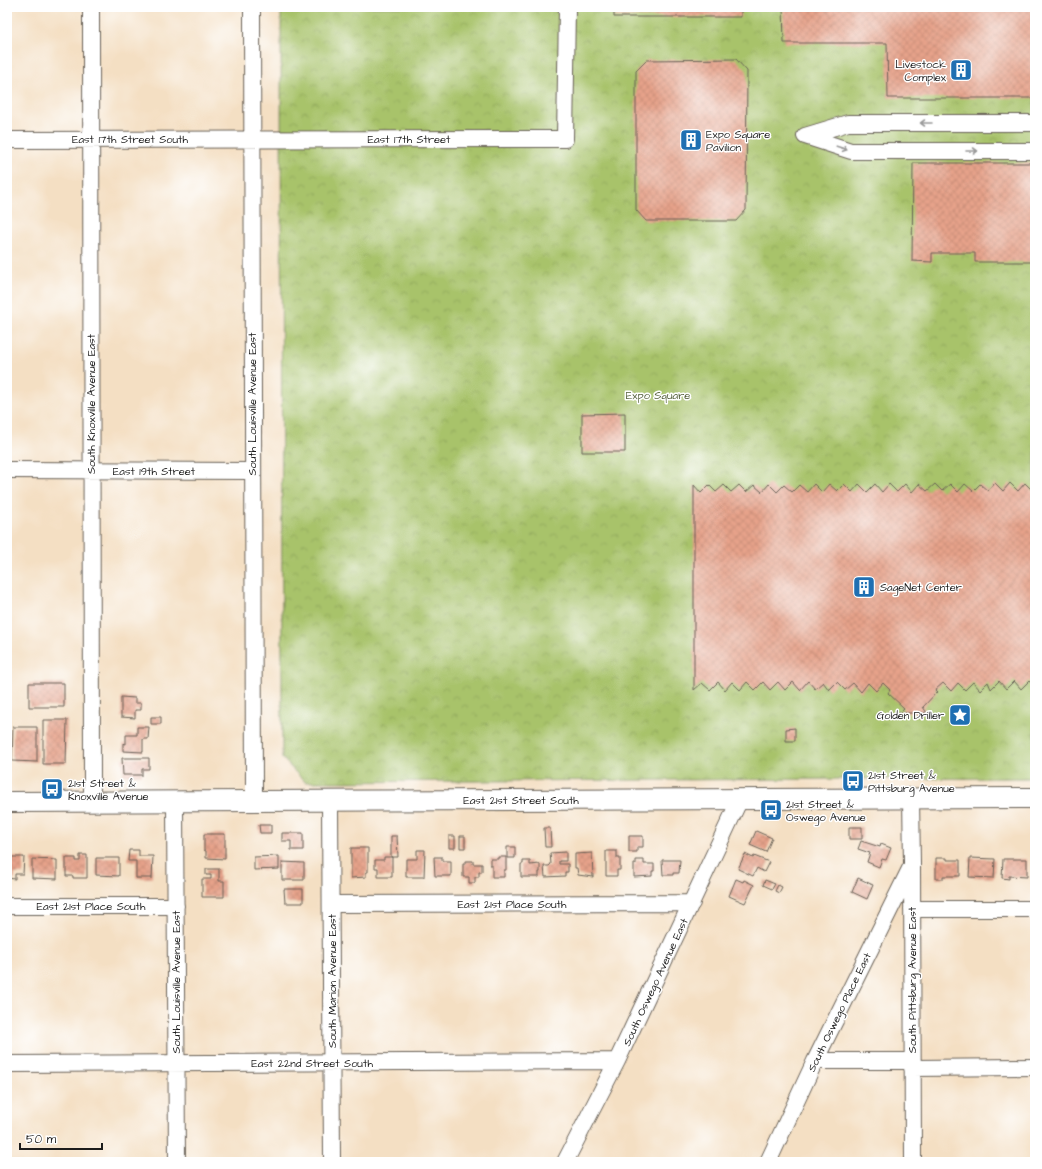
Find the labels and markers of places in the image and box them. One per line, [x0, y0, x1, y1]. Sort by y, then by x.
place label: Livestock Complex [895, 57, 947, 85]
building icon: Livestock Complex [948, 57, 974, 83]
building icon: Expo Square Pavilion [678, 127, 704, 153]
place label: Expo Square Pavilion [706, 127, 770, 155]
building icon: SageNet Center [851, 574, 877, 600]
place label: SageNet Center [880, 580, 962, 596]
place icon: Golden Driller [947, 702, 973, 728]
place label: Golden Driller [877, 708, 944, 723]
bus stop icon: 21st Street & Pittsburg Avenue [840, 768, 866, 794]
place label: 21st Street & Pittsburg Avenue [868, 768, 955, 797]
bus stop icon: 21st Street & Knoxville Avenue [39, 776, 65, 802]
place label: 21st Street & Knoxville Avenue [68, 776, 148, 804]
bus stop icon: 21st Street & Oswego Avenue [758, 797, 784, 823]
place label: 21st Street & Oswego Avenue [786, 797, 866, 826]

